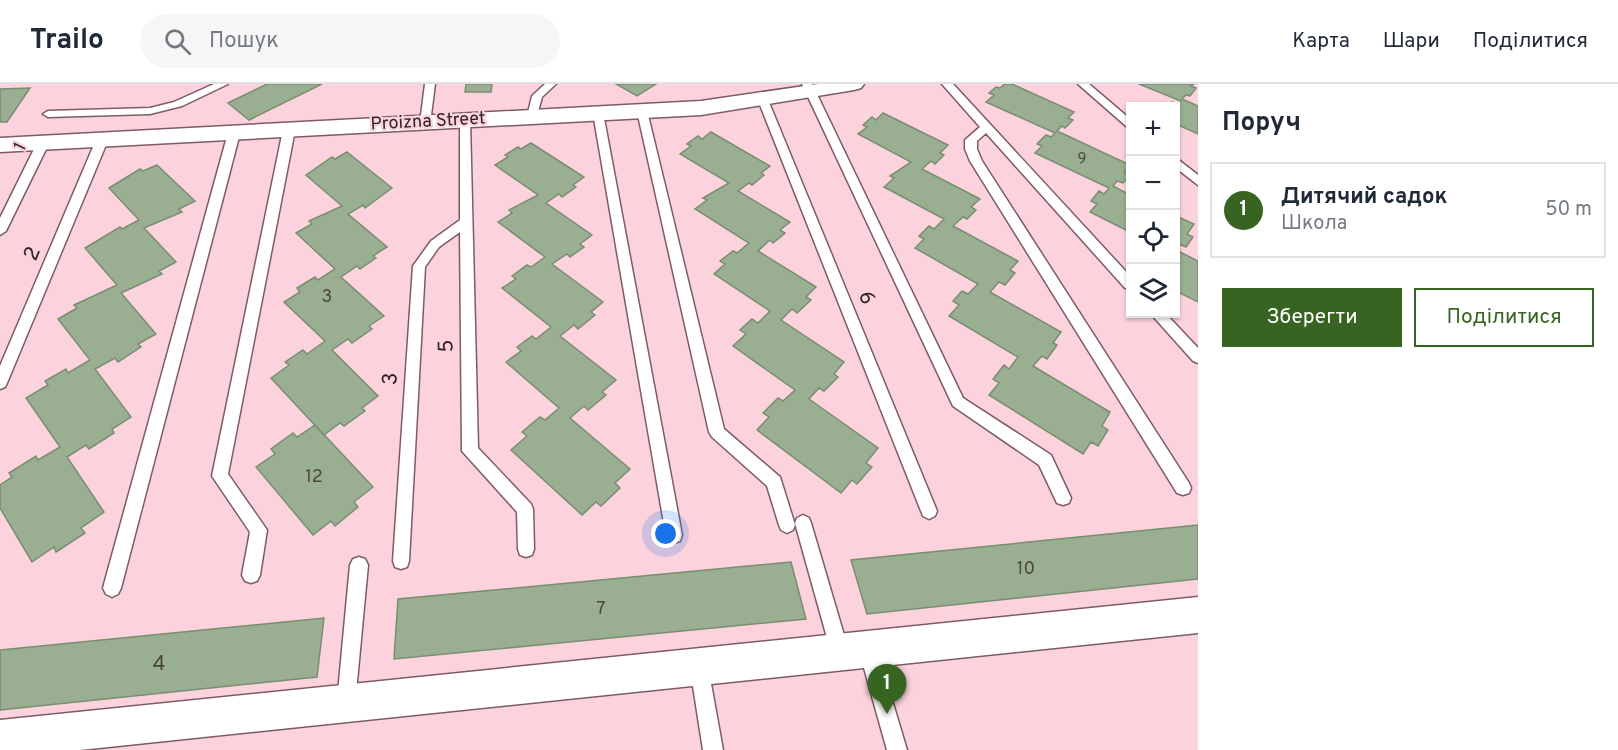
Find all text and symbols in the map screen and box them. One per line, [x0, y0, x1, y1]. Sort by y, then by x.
search box [140, 14, 560, 68]
text: Trailo [30, 23, 104, 59]
icon: search [161, 25, 194, 58]
text: Пошук [209, 28, 279, 55]
text: Карта [1292, 28, 1350, 55]
text: Шари [1383, 28, 1440, 55]
text: Поділитися [1473, 28, 1588, 55]
map controls [1126, 102, 1180, 318]
button: + [1126, 102, 1180, 156]
text: Поруч [1222, 107, 1301, 140]
street label: Proizna Street [370, 108, 486, 136]
street label: 1 [9, 139, 33, 155]
house number: 9 [1078, 150, 1086, 169]
button: − [1126, 156, 1180, 210]
text: Дитячий садок [1281, 184, 1447, 211]
text: 1 [1240, 197, 1248, 223]
text: 50 m [1545, 197, 1592, 223]
button: locate [1126, 210, 1180, 264]
text: Школа [1281, 211, 1347, 237]
street label: 2 [18, 243, 48, 265]
button: layers [1126, 264, 1180, 318]
house number: 3 [322, 286, 332, 309]
street label: 6 [851, 287, 881, 309]
button: Зберегти [1222, 288, 1402, 347]
button: Поділитися [1414, 288, 1594, 347]
street label: 5 [433, 339, 461, 353]
street label: 3 [377, 372, 405, 386]
house number: 12 [305, 466, 323, 489]
your location [651, 519, 680, 548]
house number: 10 [1017, 558, 1035, 581]
house number: 7 [596, 598, 606, 621]
house number: 4 [152, 651, 166, 678]
pin: 1 [868, 664, 906, 714]

